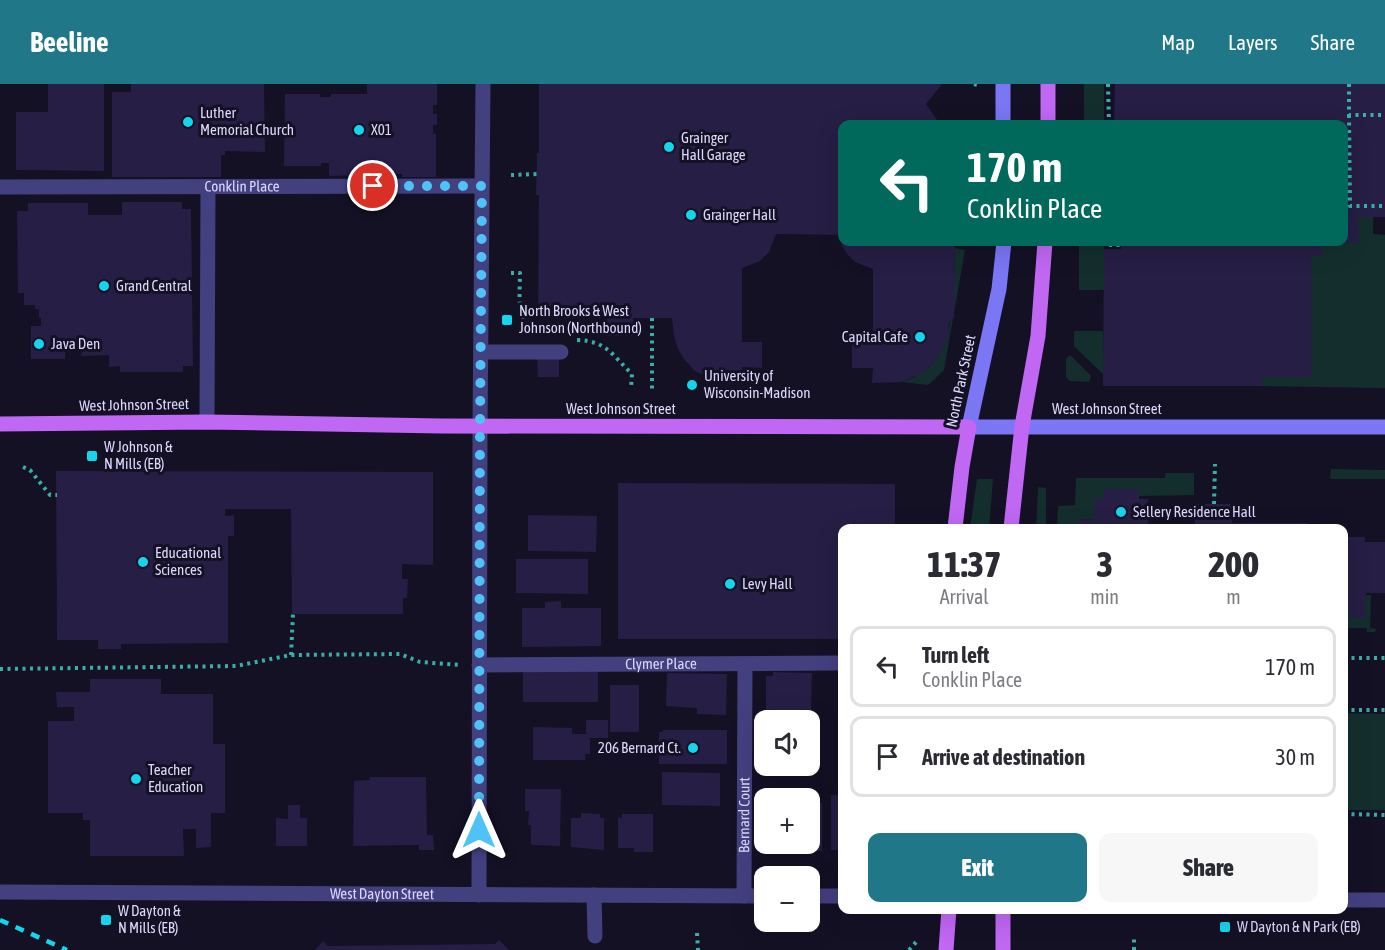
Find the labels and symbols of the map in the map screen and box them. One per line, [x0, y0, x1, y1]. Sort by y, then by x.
place label: Luther Memorial Church [200, 104, 294, 138]
marker: Luther Memorial Church [181, 115, 195, 129]
place label: X01 [371, 121, 392, 138]
marker: X01 [352, 123, 366, 137]
place label: Grainger Hall Garage [681, 129, 746, 163]
marker: Grainger Hall Garage [662, 140, 676, 154]
pin [347, 160, 398, 211]
street label: Conklin Place [204, 177, 280, 195]
place label: Grainger Hall [703, 206, 776, 223]
marker: Grainger Hall [684, 208, 698, 222]
place label: Grand Central [116, 277, 192, 294]
marker: Grand Central [97, 279, 111, 293]
place label: North Brooks & West Johnson (Northbound) [519, 302, 642, 336]
marker: North Brooks & West Johnson (Northbound) [500, 313, 514, 327]
place label: Capital Cafe [842, 328, 908, 345]
marker: Capital Cafe [913, 330, 927, 344]
street label: North Park Street [942, 333, 979, 429]
place label: Java Den [51, 335, 100, 352]
marker: Java Den [32, 337, 46, 351]
place label: University of Wisconsin-Madison [704, 367, 810, 401]
marker: University of Wisconsin-Madison [685, 378, 699, 392]
street label: West Johnson Street [79, 395, 189, 414]
street label: West Johnson Street [566, 400, 676, 417]
street label: West Johnson Street [1052, 400, 1162, 417]
place label: W Johnson & N Mills (EB) [104, 438, 173, 472]
marker: W Johnson & N Mills (EB) [85, 449, 99, 463]
place label: Sellery Residence Hall [1133, 503, 1256, 520]
marker: Sellery Residence Hall [1114, 505, 1128, 519]
place label: Educational Sciences [155, 544, 221, 578]
marker: Educational Sciences [136, 555, 150, 569]
place label: Levy Hall [742, 575, 793, 592]
marker: Levy Hall [723, 577, 737, 591]
street label: Clymer Place [625, 655, 697, 672]
place label: 206 Bernard Ct. [598, 739, 681, 756]
marker: 206 Bernard Ct. [686, 741, 700, 755]
place label: Teacher Education [148, 761, 203, 795]
marker: Teacher Education [129, 772, 143, 786]
street label: Bernard Court [735, 777, 753, 853]
position arrow [447, 798, 511, 862]
street label: West Dayton Street [330, 885, 434, 902]
place label: W Dayton & N Mills (EB) [118, 902, 181, 936]
marker: W Dayton & N Mills (EB) [99, 913, 113, 927]
place label: W Dayton & N Park (EB) [1237, 918, 1361, 935]
marker: W Dayton & N Park (EB) [1218, 920, 1232, 934]

